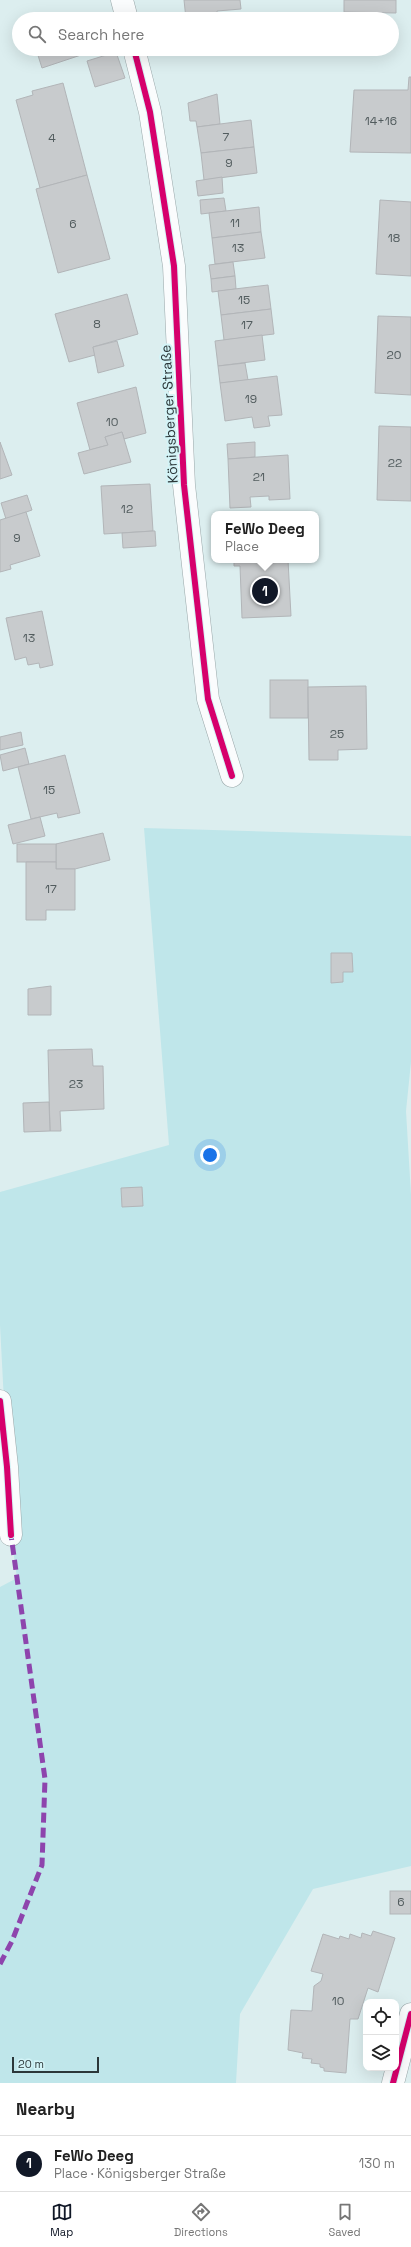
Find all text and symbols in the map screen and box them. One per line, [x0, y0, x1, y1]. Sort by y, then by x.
search box [12, 12, 399, 56]
icon: search [26, 23, 48, 45]
text: Search here [58, 25, 144, 44]
house number: 14+16 [365, 113, 397, 129]
house number: 7 [223, 129, 230, 145]
house number: 4 [48, 130, 56, 146]
house number: 9 [225, 155, 233, 171]
house number: 11 [230, 215, 240, 231]
house number: 6 [69, 216, 77, 232]
house number: 18 [388, 230, 400, 246]
house number: 13 [232, 240, 244, 256]
house number: 15 [238, 292, 250, 308]
house number: 8 [93, 316, 101, 332]
house number: 17 [241, 317, 253, 333]
street label: Königsberger Straße [156, 344, 182, 484]
house number: 20 [387, 347, 401, 363]
house number: 19 [245, 391, 257, 407]
house number: 10 [106, 414, 118, 430]
house number: 22 [388, 455, 402, 471]
house number: 21 [253, 469, 265, 485]
house number: 12 [121, 501, 133, 517]
popup [211, 511, 319, 563]
text: FeWo Deeg [225, 519, 305, 538]
house number: 9 [13, 530, 21, 546]
text: Place [225, 538, 259, 555]
pin: 1 [252, 576, 278, 606]
house number: 13 [23, 630, 35, 646]
house number: 25 [330, 726, 344, 742]
house number: 15 [43, 782, 55, 798]
house number: 17 [45, 881, 57, 897]
house number: 23 [69, 1076, 83, 1092]
your location [200, 1145, 220, 1165]
house number: 6 [397, 1894, 405, 1910]
house number: 10 [332, 1993, 344, 2009]
map controls [363, 1999, 399, 2071]
button: locate [363, 1999, 399, 2035]
button: layers [363, 2035, 399, 2071]
scale bar [12, 2055, 99, 2074]
text: 20 m [18, 2057, 44, 2071]
text: Nearby [16, 2098, 75, 2120]
text: FeWo Deeg [54, 2146, 134, 2165]
text: 1 [26, 2155, 32, 2172]
text: 130 m [359, 2155, 395, 2172]
text: Place · Königsberger Straße [54, 2165, 226, 2182]
tab: Map [50, 2201, 73, 2239]
tab: Directions [174, 2201, 228, 2239]
tab: Saved [329, 2201, 361, 2239]

